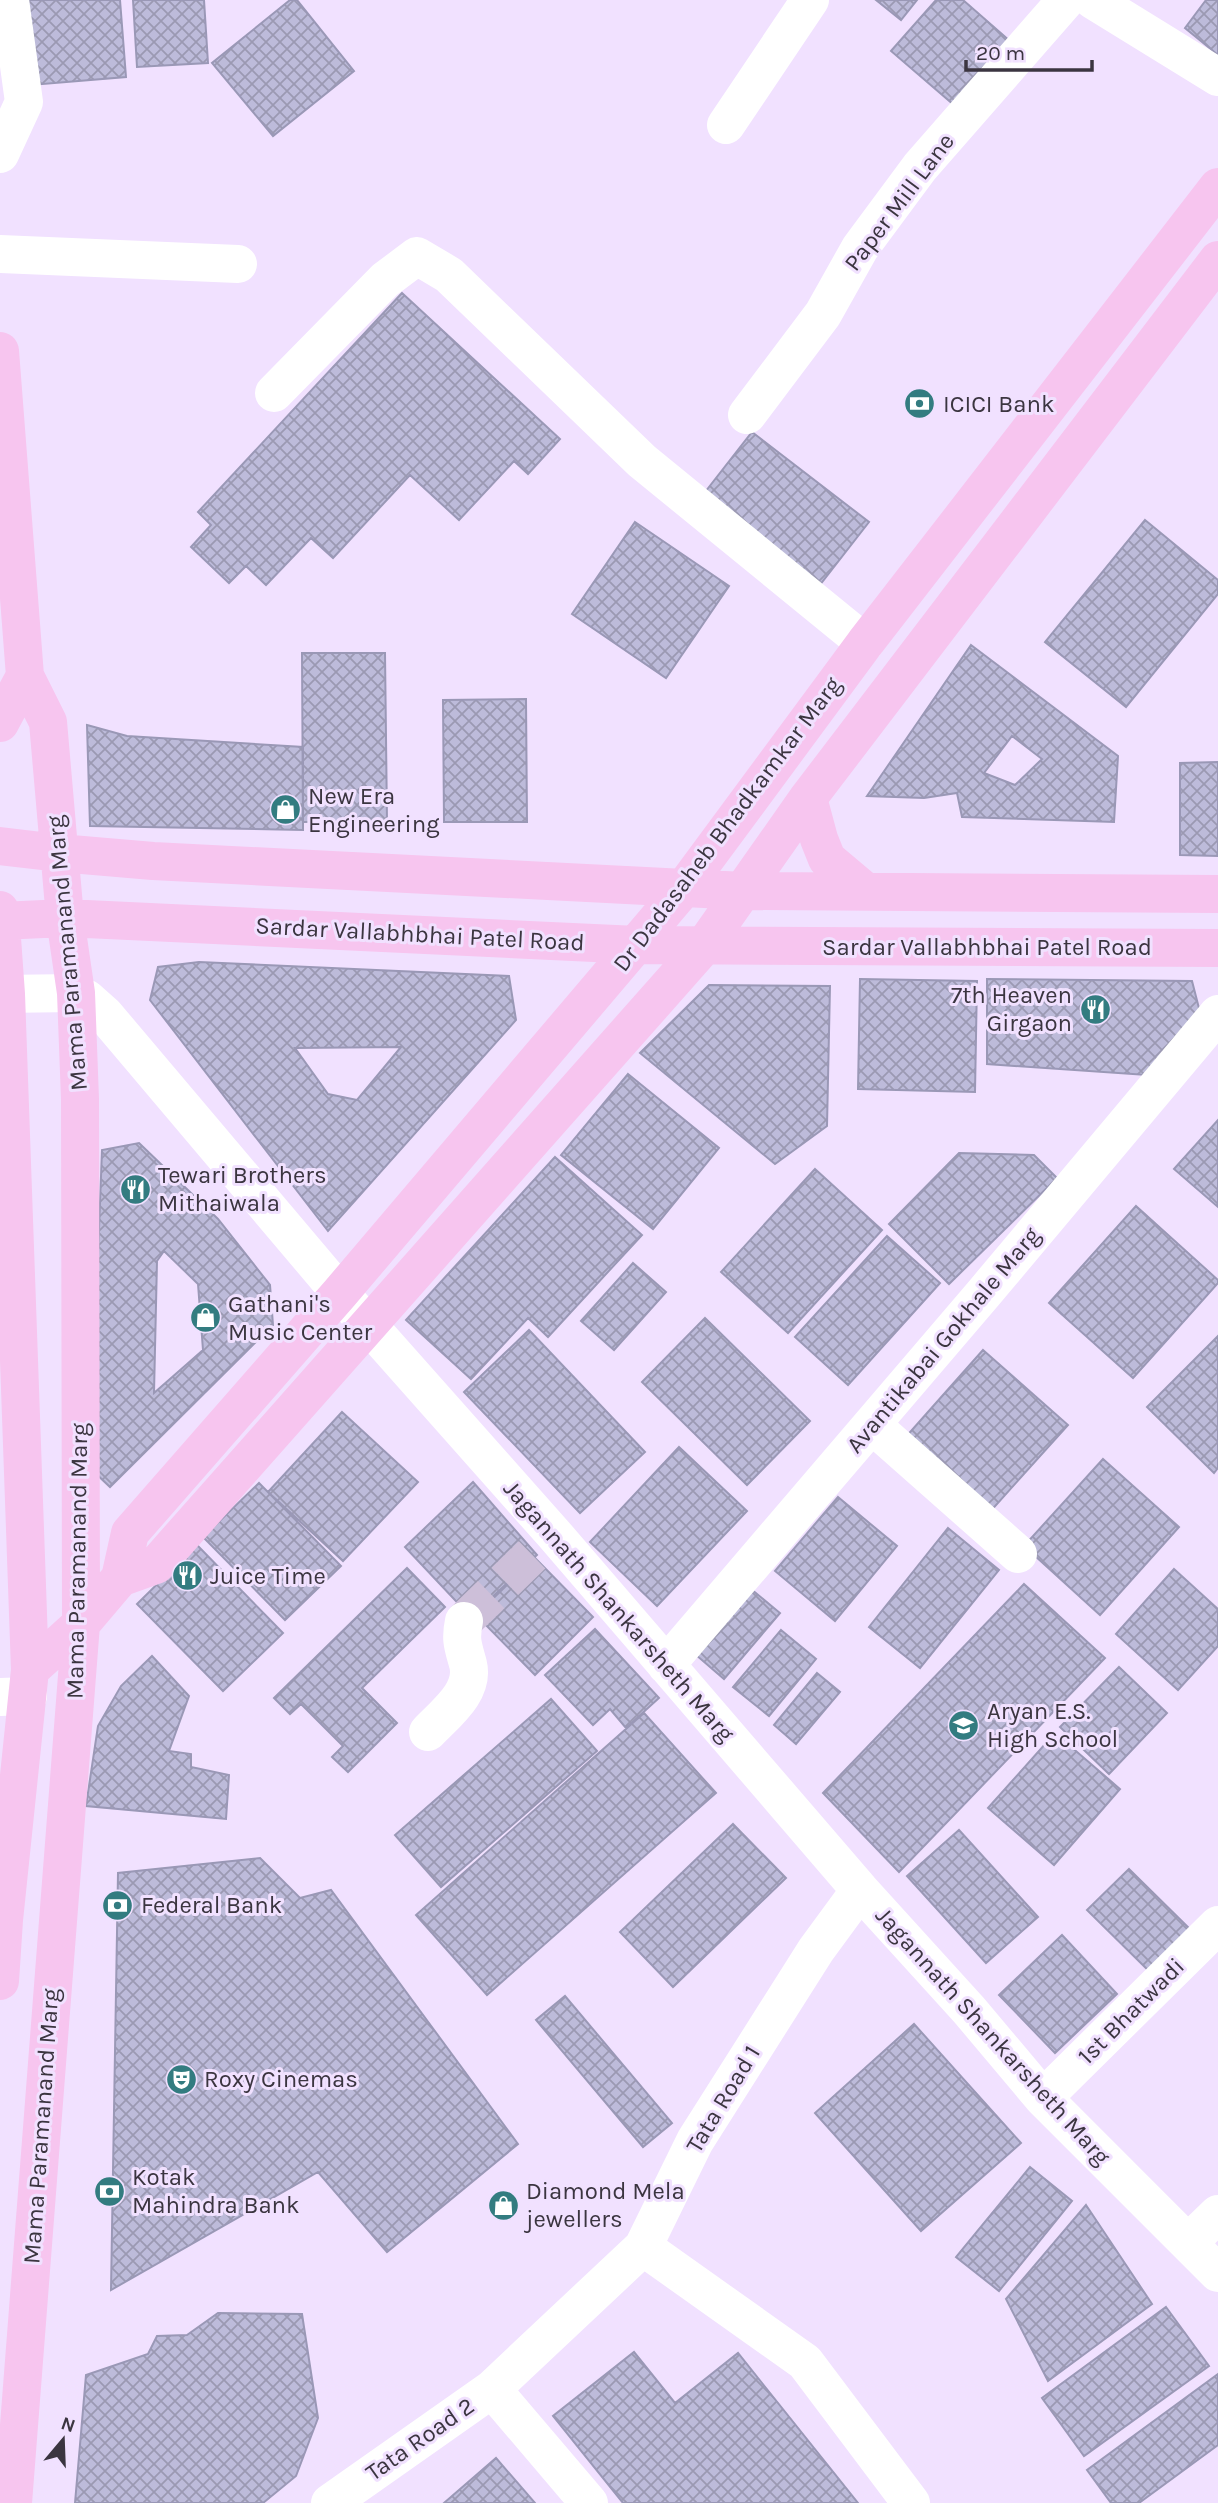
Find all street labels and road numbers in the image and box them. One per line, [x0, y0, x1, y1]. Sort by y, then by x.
street label: Paper Mill Lane [838, 128, 960, 276]
street label: Dr Dadasaheb Bhadkamkar Marg [607, 671, 847, 977]
street label: Mama Paramanand Marg [41, 814, 93, 1092]
street label: Sardar Vallabhbhai Patel Road [255, 911, 585, 957]
street label: Sardar Vallabhbhai Patel Road [822, 933, 1152, 961]
street label: Avantikabai Gokhale Marg [840, 1221, 1046, 1459]
street label: Mama Paramanand Marg [61, 1422, 93, 1699]
street label: Jagannath Shankarsheth Marg [498, 1475, 740, 1748]
street label: Jagannath Shankarsheth Marg [870, 1901, 1117, 2171]
street label: 1st Bhatwadi [1072, 1952, 1190, 2070]
street label: Mama Paramanand Marg [17, 1987, 65, 2265]
street label: Tata Road 1 [680, 2040, 766, 2158]
street label: Tata Road 2 [360, 2391, 480, 2487]

